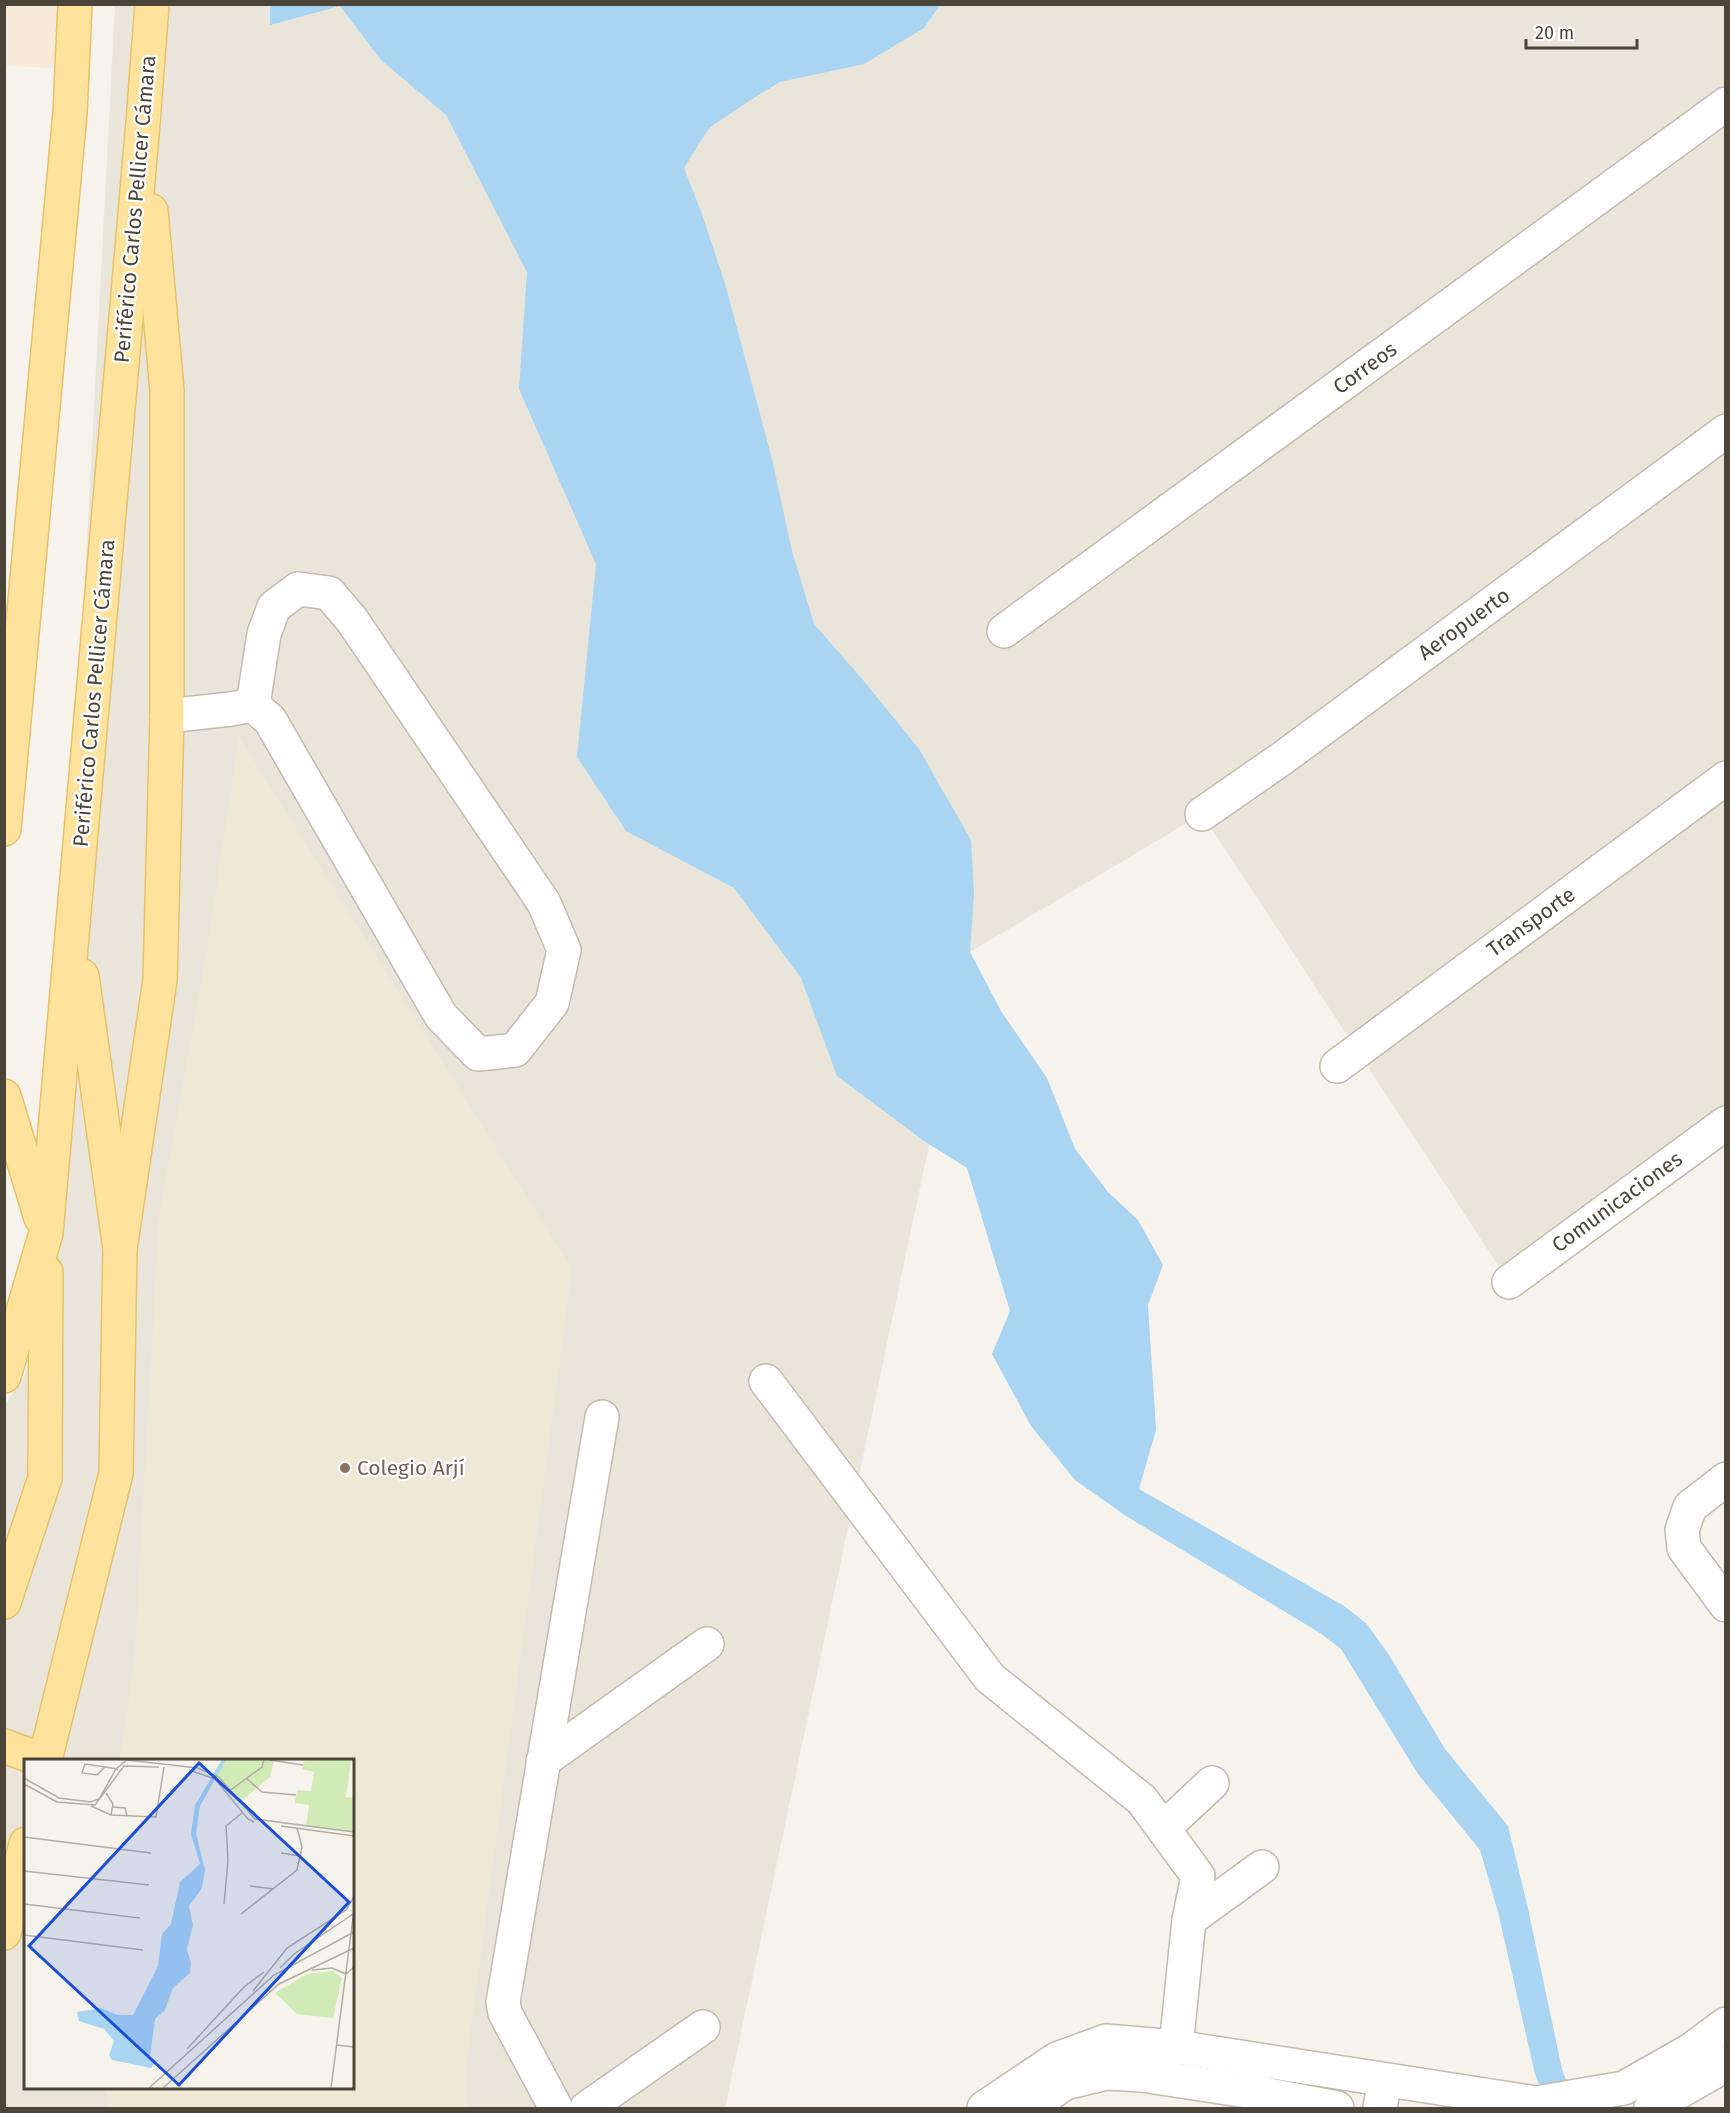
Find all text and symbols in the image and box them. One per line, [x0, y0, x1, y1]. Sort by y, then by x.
scale bar [1526, 12, 1637, 50]
text: 20 m [1535, 22, 1574, 44]
street label: Periférico Carlos Pellicer Cámara [109, 54, 161, 364]
street label: Correos [1328, 336, 1402, 400]
street label: Periférico Carlos Pellicer Cámara [68, 538, 120, 848]
street label: Aeropuerto [1413, 582, 1515, 666]
street label: Transporte [1482, 881, 1580, 963]
street label: Comunicaciones [1547, 1146, 1688, 1258]
place label: Colegio Arjí [357, 1455, 465, 1481]
marker: Colegio Arjí [338, 1461, 352, 1475]
inset map [24, 1759, 354, 2089]

